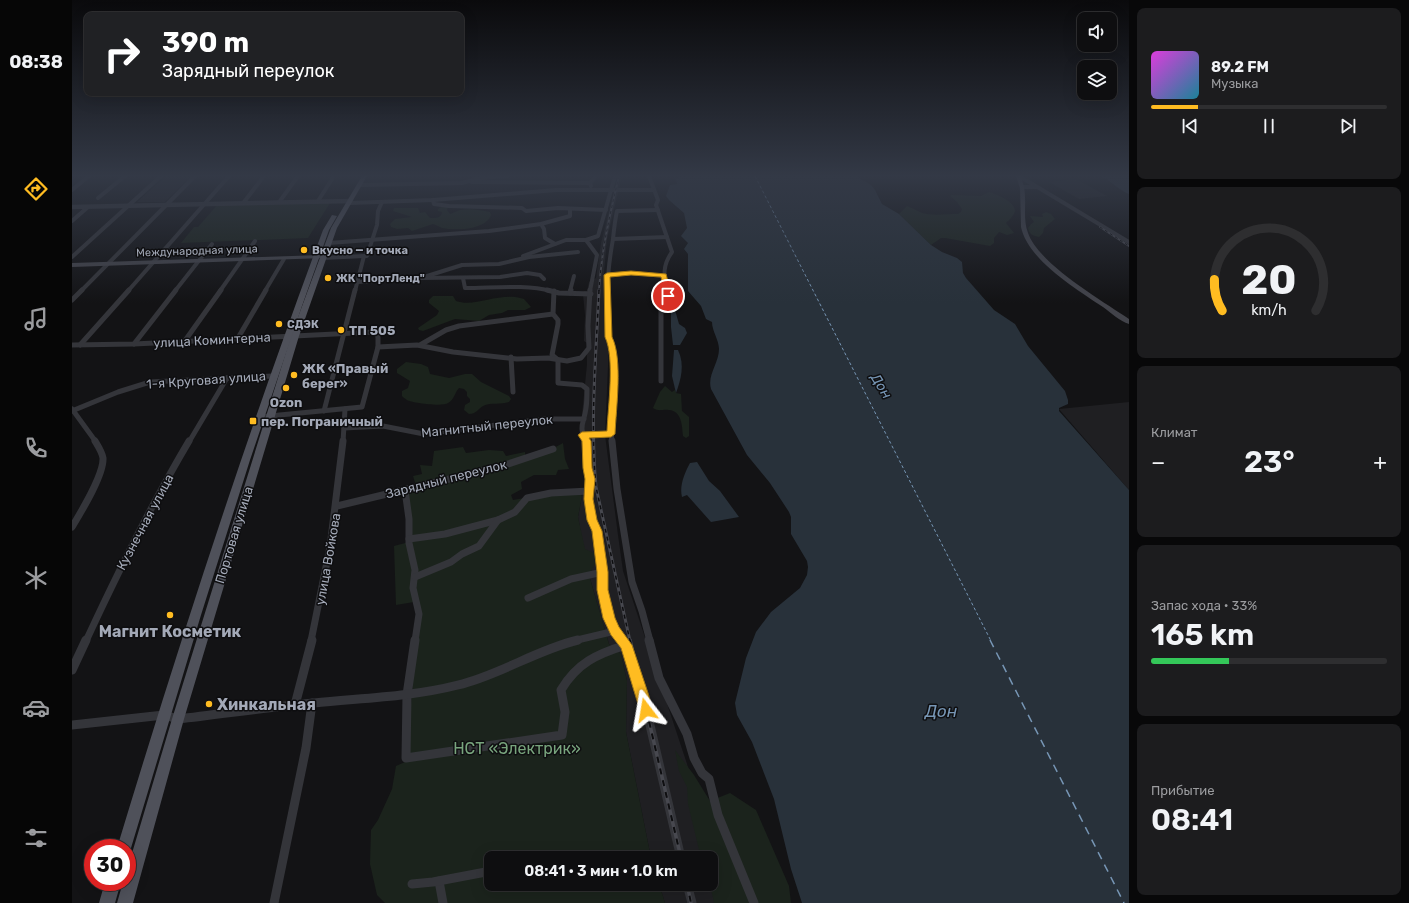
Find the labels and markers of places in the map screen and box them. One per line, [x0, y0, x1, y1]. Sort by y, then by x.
place label: Вкусно — и точка [312, 244, 408, 257]
marker: Вкусно — и точка [299, 245, 309, 255]
place label: ЖК "ПортЛенд" [336, 272, 425, 285]
marker: ЖК "ПортЛенд" [323, 273, 333, 283]
pin [651, 279, 685, 313]
place label: СДЭК [287, 318, 319, 331]
marker: СДЭК [274, 319, 284, 329]
place label: ТП 505 [349, 323, 395, 338]
marker: ТП 505 [336, 325, 346, 335]
place label: ЖК «Правый берег» [302, 361, 388, 391]
marker: ЖК «Правый берег» [289, 370, 299, 380]
marker: Ozon [281, 383, 291, 393]
place label: Ozon [270, 395, 302, 410]
place label: пер. Пограничный [261, 414, 383, 429]
marker: пер. Пограничный [248, 416, 258, 426]
marker: Магнит Косметик [165, 610, 175, 620]
place label: Магнит Косметик [99, 622, 241, 641]
place label: Хинкальная [217, 695, 316, 714]
marker: Хинкальная [204, 699, 214, 709]

